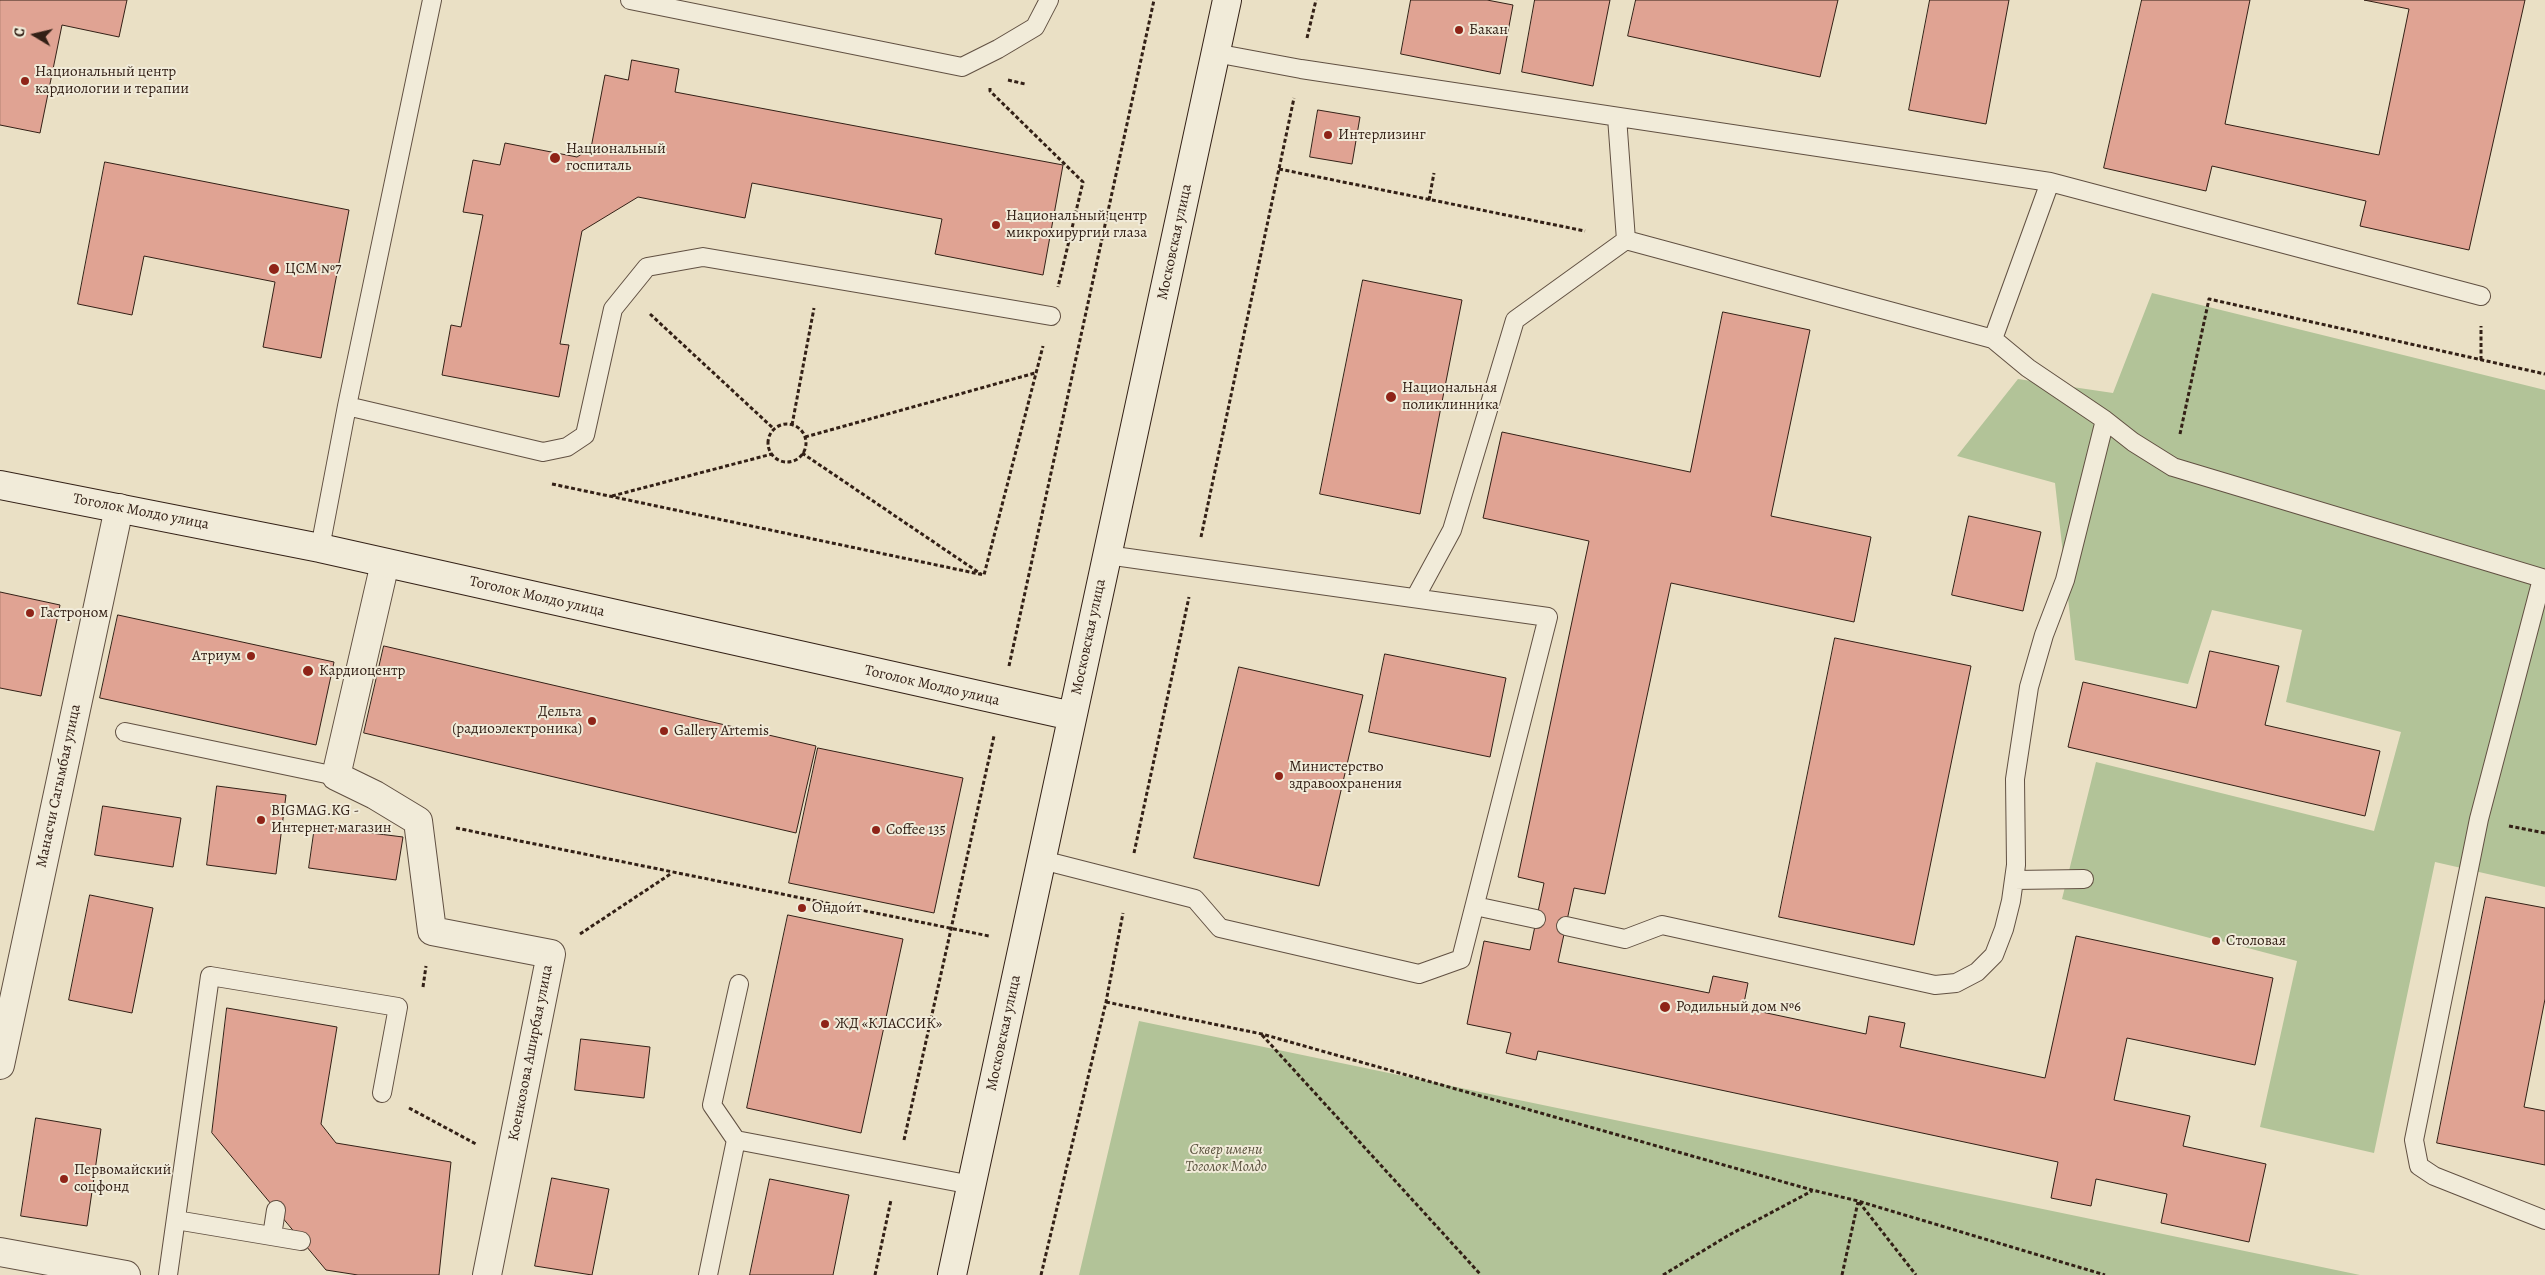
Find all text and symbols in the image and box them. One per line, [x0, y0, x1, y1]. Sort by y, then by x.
north arrow [10, 10, 60, 60]
place label: Бакан [1469, 21, 1508, 39]
marker: Бакан [1453, 24, 1465, 36]
text: С [10, 27, 30, 38]
place label: Национальный центр кардиологии и терапии [35, 63, 189, 98]
marker: Национальный центр кардиологии и терапии [19, 75, 31, 87]
place label: Интерлизинг [1338, 126, 1426, 144]
marker: Интерлизинг [1322, 129, 1334, 141]
place label: Национальный госпиталь [566, 140, 666, 175]
marker: Национальный госпиталь [548, 151, 562, 165]
street label: Московская улица [1154, 182, 1196, 302]
place label: Национальный центр микрохирургии глаза [1006, 207, 1147, 242]
marker: Национальный центр микрохирургии глаза [990, 219, 1002, 231]
place label: ЦСМ №7 [285, 260, 341, 278]
marker: ЦСМ №7 [267, 262, 281, 276]
place label: Национальная поликлинника [1402, 379, 1499, 414]
marker: Национальная поликлинника [1384, 390, 1398, 404]
street label: Тоголок Молдо улица [71, 490, 211, 534]
street label: Тоголок Молдо улица [468, 573, 606, 621]
street label: Московская улица [1068, 577, 1110, 697]
place label: Гастроном [40, 604, 108, 622]
marker: Гастроном [24, 607, 36, 619]
place label: Атриум [192, 647, 241, 665]
marker: Атриум [245, 650, 257, 662]
place label: Кардиоцентр [319, 662, 405, 680]
street label: Тоголок Молдо улица [863, 662, 1001, 710]
marker: Кардиоцентр [301, 664, 315, 678]
street label: Манасчи Сагымбая улица [33, 703, 85, 869]
place label: Дельта (радиоэлектроника) [452, 703, 582, 738]
marker: Дельта (радиоэлектроника) [586, 715, 598, 727]
place label: Gallery Artemis [674, 722, 769, 740]
marker: Gallery Artemis [658, 725, 670, 737]
place label: Министерство здравоохранения [1289, 758, 1402, 793]
marker: Министерство здравоохранения [1273, 770, 1285, 782]
place label: BIGMAG.KG - Интернет магазин [271, 802, 392, 837]
marker: BIGMAG.KG - Интернет магазин [255, 814, 267, 826]
place label: Coffee 135 [886, 821, 946, 839]
marker: Coffee 135 [870, 824, 882, 836]
place label: Ондои́т [812, 899, 862, 917]
marker: Ондои́т [796, 902, 808, 914]
place label: Столовая [2226, 932, 2286, 950]
marker: Столовая [2210, 935, 2222, 947]
street label: Коенкозова Аширбая улица [505, 963, 557, 1143]
street label: Московская улица [983, 973, 1025, 1093]
place label: Родильный дом №6 [1676, 998, 1801, 1016]
marker: Родильный дом №6 [1658, 1000, 1672, 1014]
place label: ЖД «КЛАССИК» [835, 1015, 942, 1033]
marker: ЖД «КЛАССИК» [819, 1018, 831, 1030]
park label: Сквер имени Тоголок Молдо [1185, 1141, 1267, 1176]
place label: Первомайский соцфонд [74, 1161, 171, 1196]
marker: Первомайский соцфонд [58, 1173, 70, 1185]

